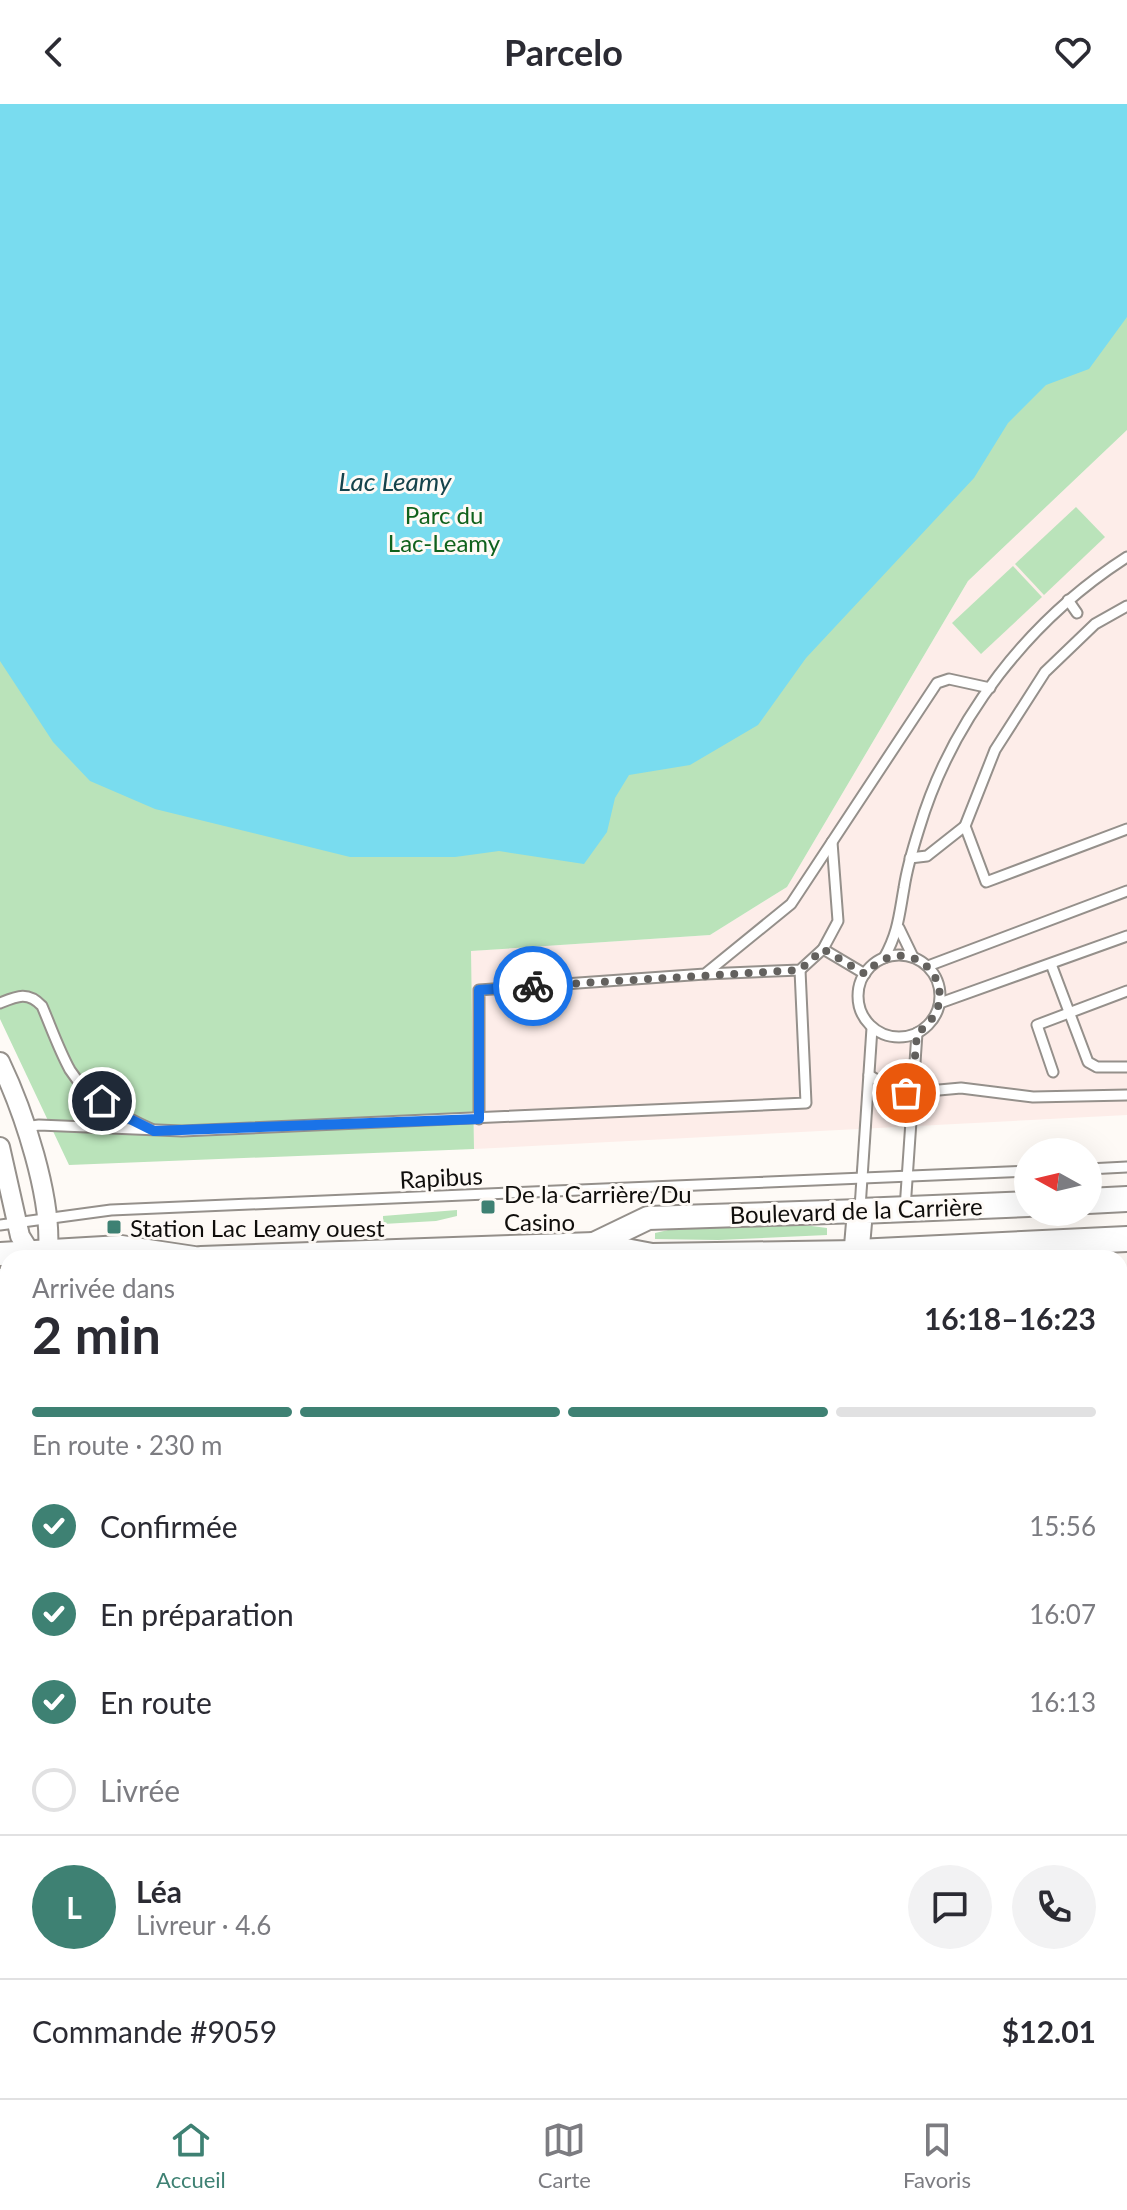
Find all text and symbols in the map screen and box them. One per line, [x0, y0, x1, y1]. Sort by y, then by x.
icon: back [32, 30, 76, 74]
text: Parcelo [504, 30, 623, 74]
icon: heart [1051, 30, 1095, 74]
water label: Lac Leamy [339, 465, 452, 497]
park label: Parc du Lac-Leamy [388, 500, 501, 557]
courier [493, 946, 573, 1026]
icon: bike [511, 964, 555, 1008]
pin [872, 1059, 940, 1127]
pin [68, 1067, 136, 1135]
icon: bag [884, 1071, 928, 1115]
icon: home [80, 1079, 124, 1123]
north arrow [1014, 1138, 1102, 1226]
map controls [1014, 1138, 1102, 1226]
street label: Rapibus [399, 1160, 483, 1194]
place label: De la Carrière/Du Casino [504, 1179, 692, 1236]
street label: Boulevard de la Carrière [729, 1191, 983, 1229]
marker: De la Carrière/Du Casino [479, 1198, 497, 1216]
place label: Station Lac Leamy ouest [130, 1213, 385, 1242]
marker: Station Lac Leamy ouest [105, 1218, 123, 1236]
text: Arrivée dans [32, 1272, 175, 1304]
text: 16:18–16:23 [924, 1300, 1096, 1336]
text: 2 min [32, 1303, 161, 1365]
text: En route · 230 m [32, 1429, 222, 1461]
icon: check [32, 1504, 76, 1548]
text: Confirmée [100, 1508, 238, 1544]
text: 15:56 [1029, 1510, 1096, 1542]
icon: check [32, 1592, 76, 1636]
text: En préparation [100, 1596, 294, 1632]
text: 16:07 [1029, 1598, 1096, 1630]
icon: check [32, 1680, 76, 1724]
text: En route [100, 1684, 212, 1720]
text: 16:13 [1029, 1686, 1096, 1718]
text: Livrée [100, 1772, 180, 1808]
button: chat [908, 1865, 992, 1949]
button: phone [1012, 1865, 1096, 1949]
text: Léa [136, 1873, 182, 1909]
text: L [66, 1889, 82, 1925]
text: Livreur · 4.6 [136, 1909, 271, 1941]
text: Commande #9059 [32, 2013, 277, 2049]
text: $12.01 [1002, 2013, 1096, 2049]
tab: Accueil [156, 2118, 226, 2193]
tab: Carte [538, 2118, 591, 2193]
tab: Favoris [903, 2118, 971, 2193]

